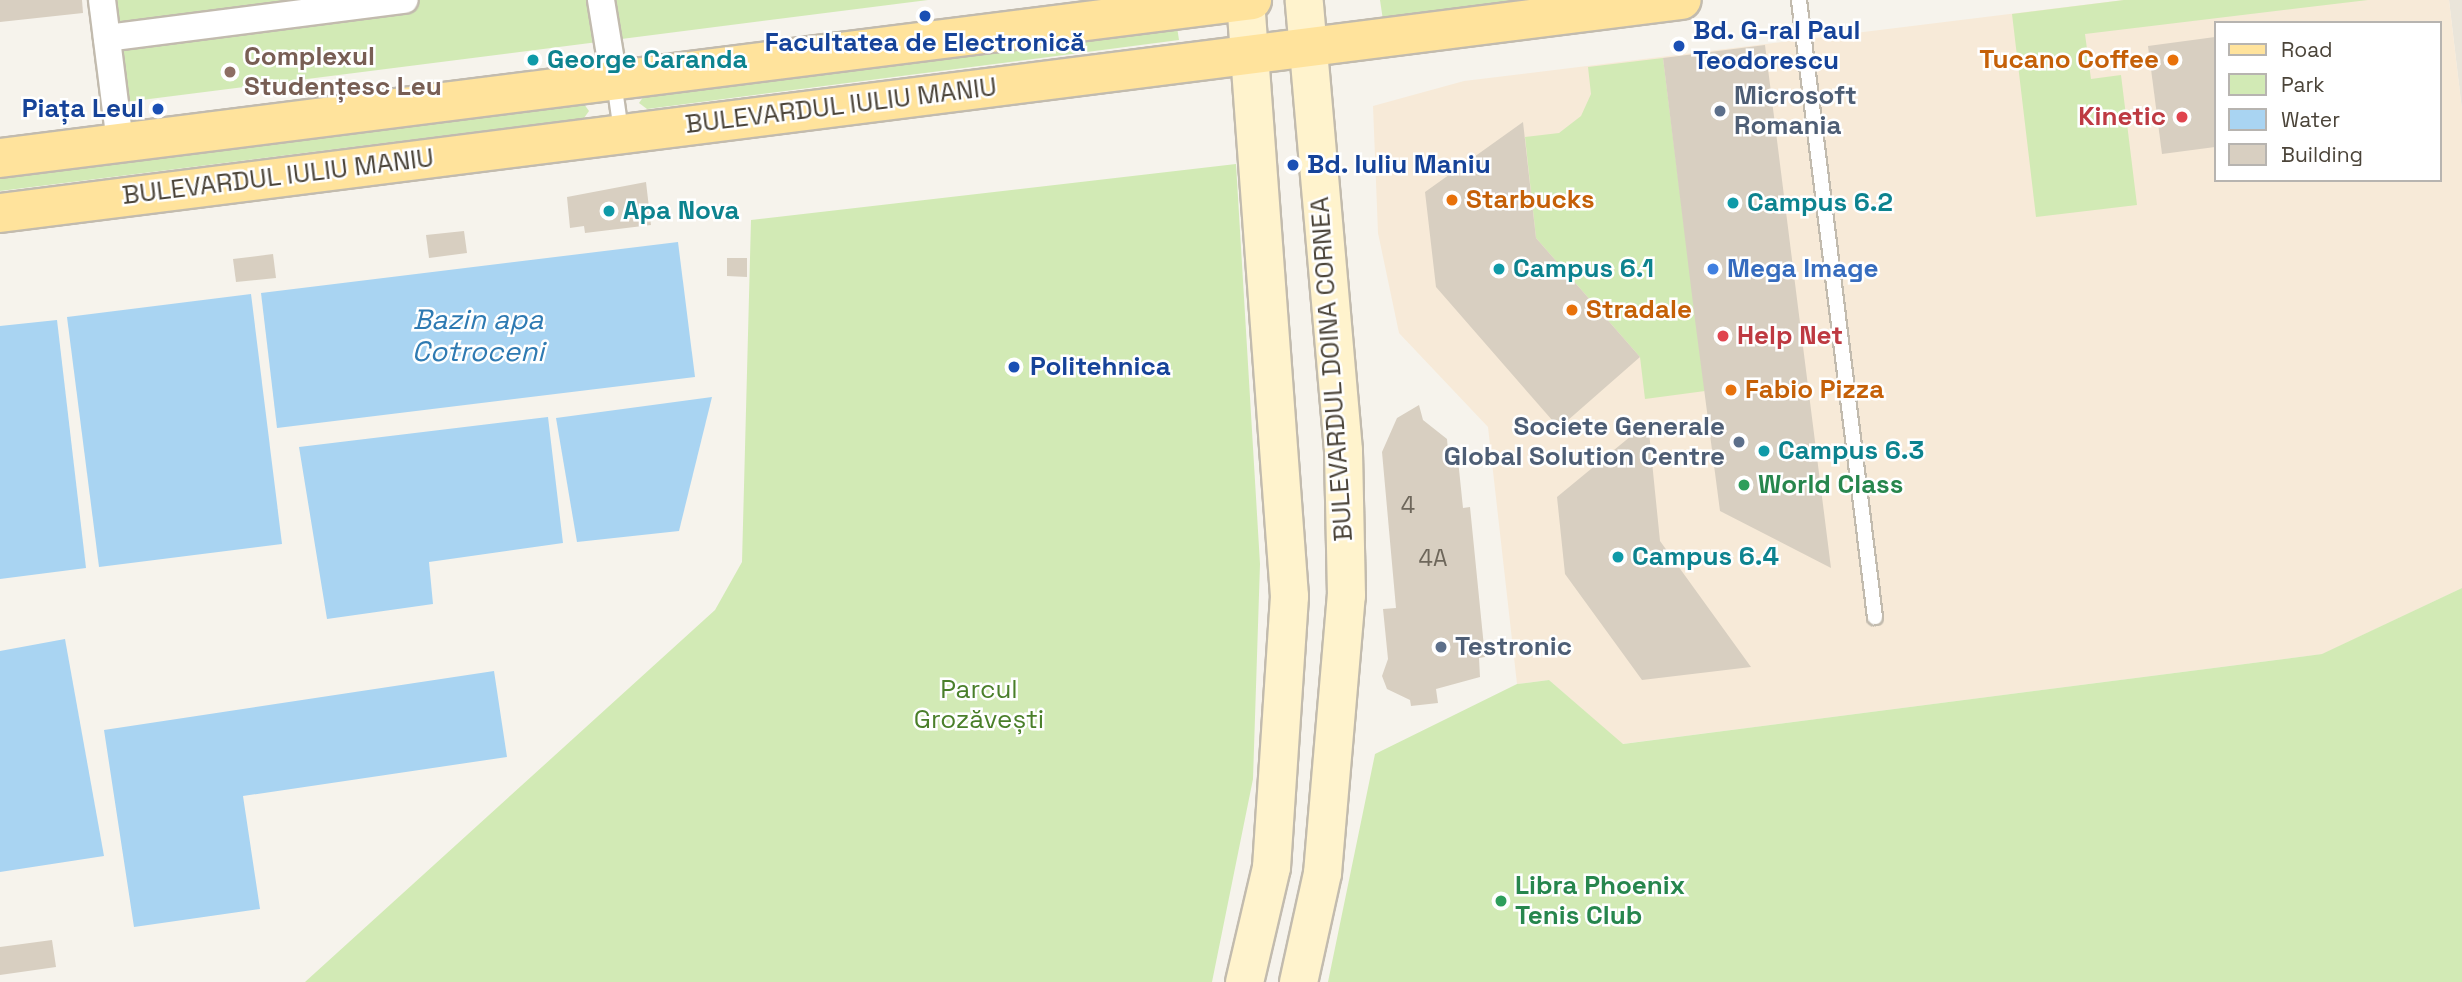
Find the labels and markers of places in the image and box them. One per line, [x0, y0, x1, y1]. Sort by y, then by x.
marker: Facultatea de Electronică [917, 8, 933, 24]
place label: Bd. G-ral Paul Teodorescu [1693, 15, 1861, 76]
place label: Facultatea de Electronică [765, 27, 1085, 59]
marker: Bd. G-ral Paul Teodorescu [1671, 38, 1687, 54]
place label: Complexul Studențesc Leu [244, 41, 442, 102]
place label: George Caranda [547, 44, 748, 76]
place label: Tucano Coffee [1979, 44, 2159, 76]
marker: George Caranda [525, 52, 541, 68]
marker: Tucano Coffee [2165, 52, 2181, 68]
marker: Complexul Studențesc Leu [222, 64, 238, 80]
place label: Microsoft Romania [1734, 80, 1857, 142]
place label: Piața Leul [22, 93, 144, 125]
marker: Piața Leul [150, 101, 166, 117]
place label: Kinetic [2078, 101, 2166, 133]
marker: Microsoft Romania [1712, 103, 1728, 119]
marker: Kinetic [2172, 107, 2192, 127]
place label: Bd. Iuliu Maniu [1307, 149, 1491, 181]
marker: Bd. Iuliu Maniu [1285, 157, 1301, 173]
place label: Starbucks [1466, 184, 1595, 216]
place label: Campus 6.2 [1747, 187, 1893, 219]
marker: Starbucks [1444, 192, 1460, 208]
place label: Apa Nova [623, 195, 740, 227]
marker: Campus 6.2 [1725, 195, 1741, 211]
marker: Apa Nova [601, 203, 617, 219]
place label: Campus 6.1 [1513, 253, 1654, 285]
place label: Mega Image [1727, 253, 1879, 285]
marker: Campus 6.1 [1491, 261, 1507, 277]
marker: Mega Image [1705, 261, 1721, 277]
place label: Stradale [1586, 294, 1692, 326]
marker: Stradale [1564, 302, 1580, 318]
place label: Help Net [1737, 320, 1843, 352]
marker: Help Net [1715, 328, 1731, 344]
place label: Politehnica [1030, 351, 1171, 383]
marker: Politehnica [1004, 357, 1024, 377]
place label: Fabio Pizza [1745, 374, 1884, 406]
marker: Fabio Pizza [1723, 382, 1739, 398]
place label: Societe Generale Global Solution Centre [1444, 411, 1725, 472]
marker: Societe Generale Global Solution Centre [1731, 434, 1747, 450]
place label: Campus 6.3 [1778, 435, 1924, 467]
marker: Campus 6.3 [1756, 443, 1772, 459]
place label: World Class [1758, 469, 1903, 501]
marker: World Class [1736, 477, 1752, 493]
place label: Campus 6.4 [1632, 541, 1779, 573]
marker: Campus 6.4 [1610, 549, 1626, 565]
place label: Testronic [1455, 631, 1572, 663]
marker: Testronic [1433, 639, 1449, 655]
place label: Libra Phoenix Tenis Club [1515, 870, 1685, 931]
marker: Libra Phoenix Tenis Club [1493, 893, 1509, 909]

